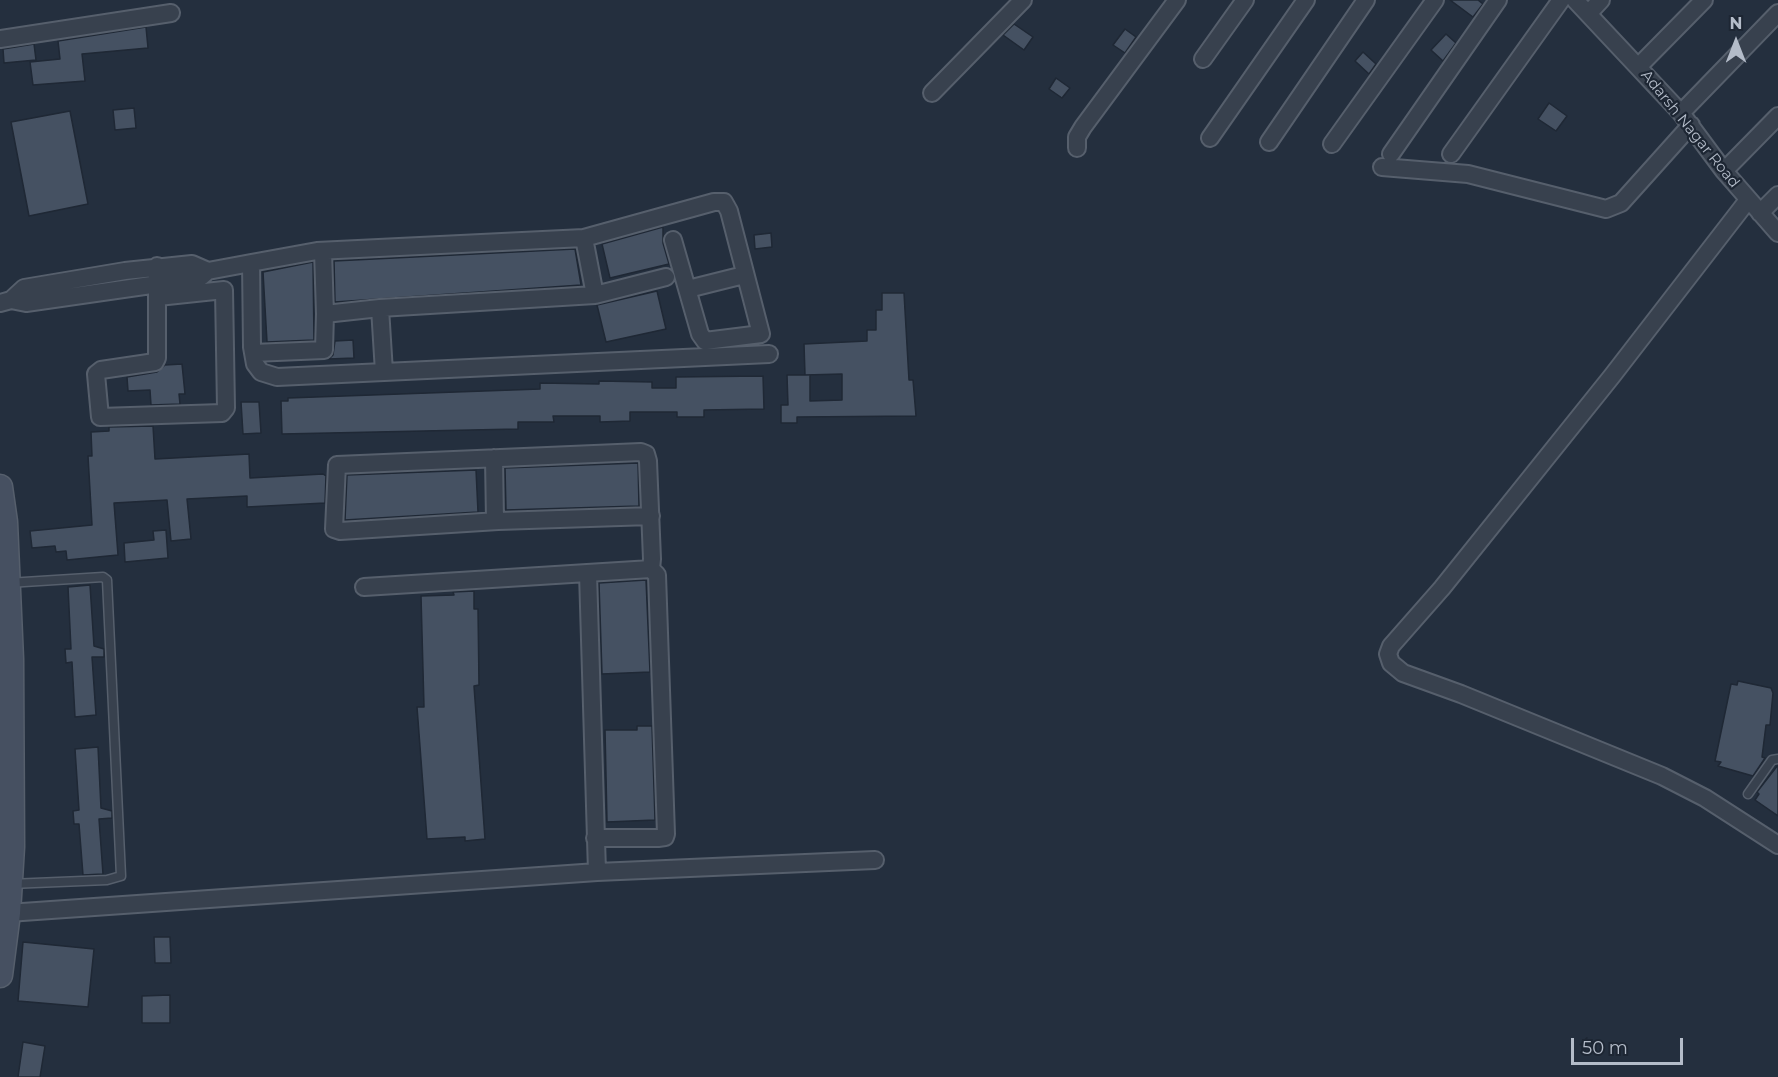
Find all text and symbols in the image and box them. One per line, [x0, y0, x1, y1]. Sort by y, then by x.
north arrow [1706, 12, 1766, 72]
text: N [1730, 14, 1742, 33]
street label: Adarsh Nagar Road [1637, 66, 1743, 192]
scale bar [1574, 1026, 1686, 1064]
text: 50 m [1582, 1037, 1628, 1059]

